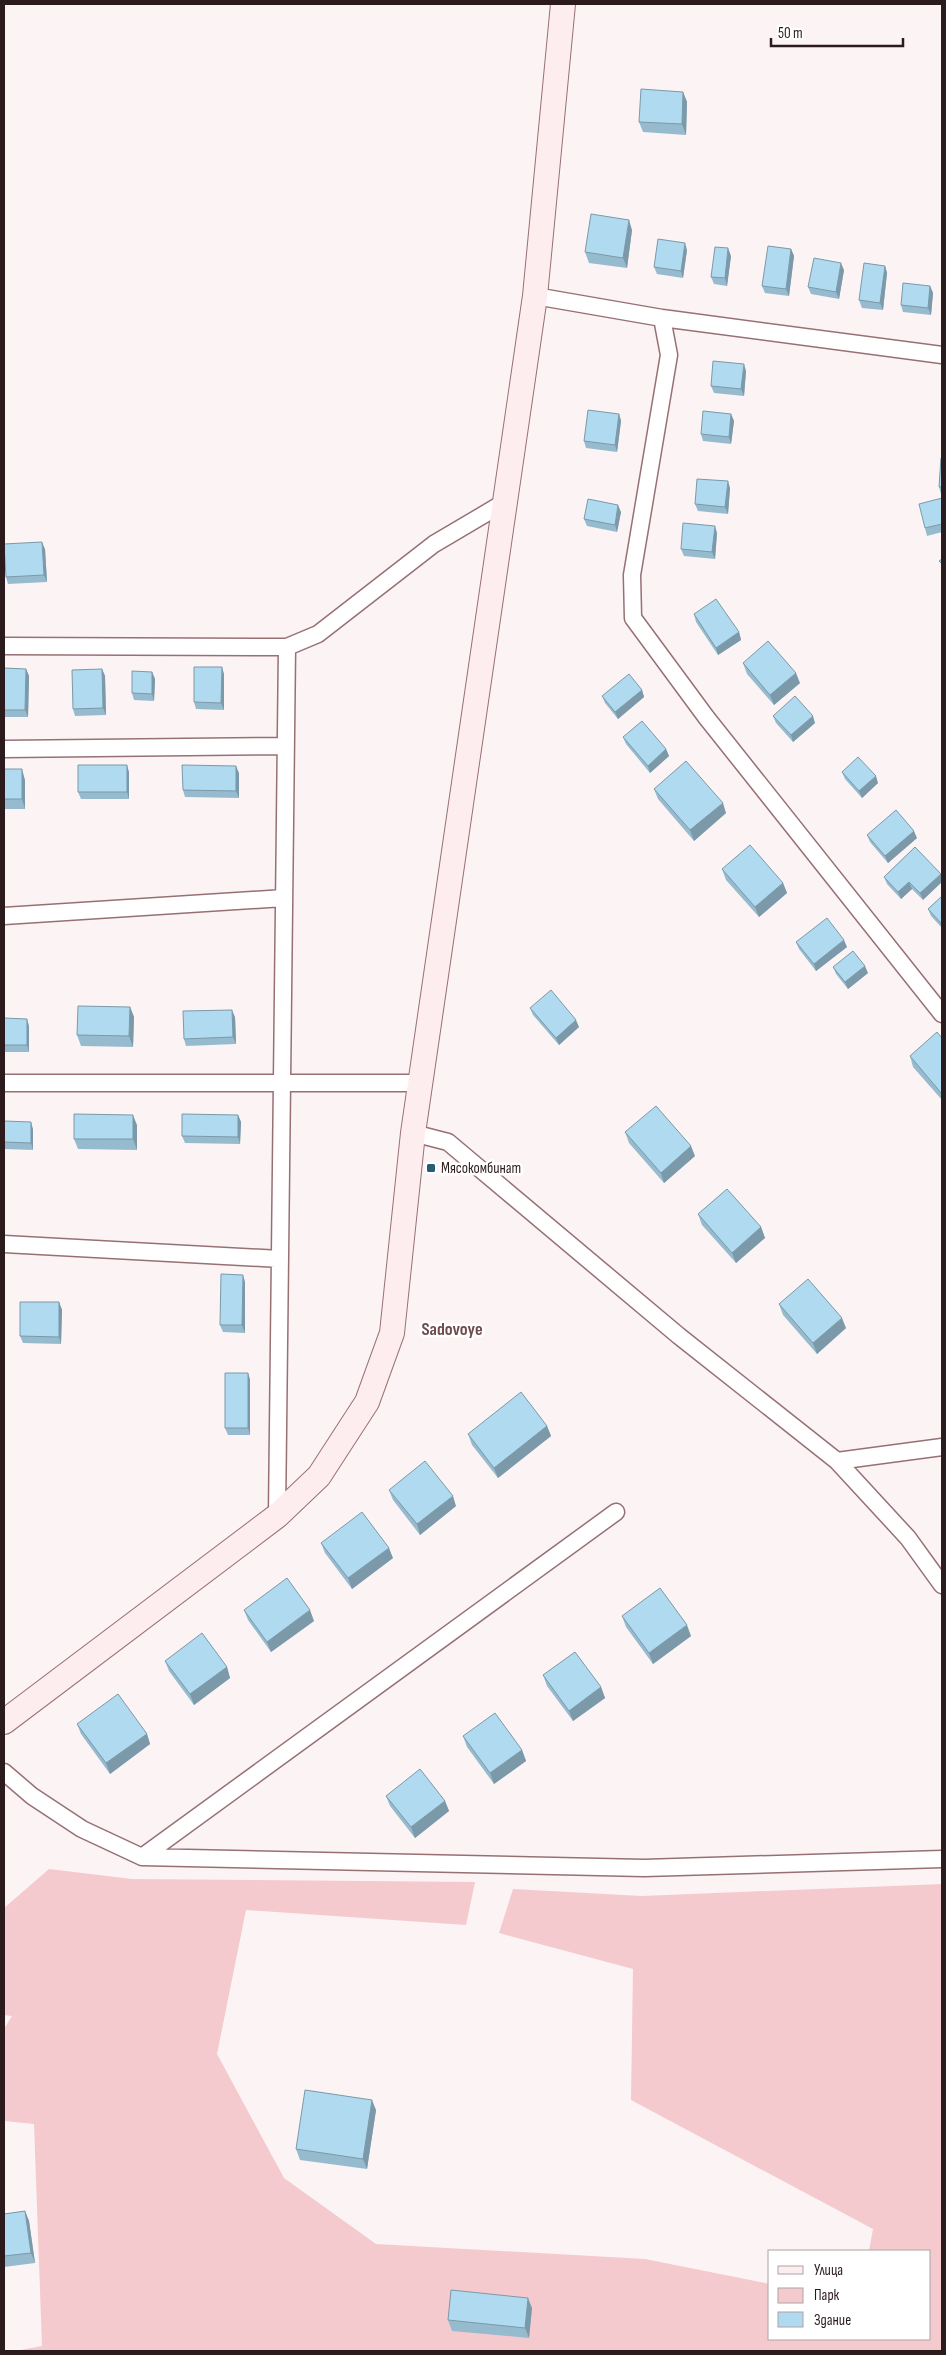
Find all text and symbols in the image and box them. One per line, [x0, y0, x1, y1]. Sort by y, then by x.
scale bar [771, 15, 904, 47]
text: 50 m [778, 24, 803, 43]
place label: Мясокомбинат [441, 1159, 521, 1178]
marker: Мясокомбинат [425, 1162, 437, 1174]
district label: Sadovoye [421, 1319, 483, 1340]
legend [768, 2250, 931, 2340]
text: Улица [814, 2261, 843, 2280]
text: Парк [814, 2286, 840, 2305]
text: Здание [814, 2311, 851, 2330]

